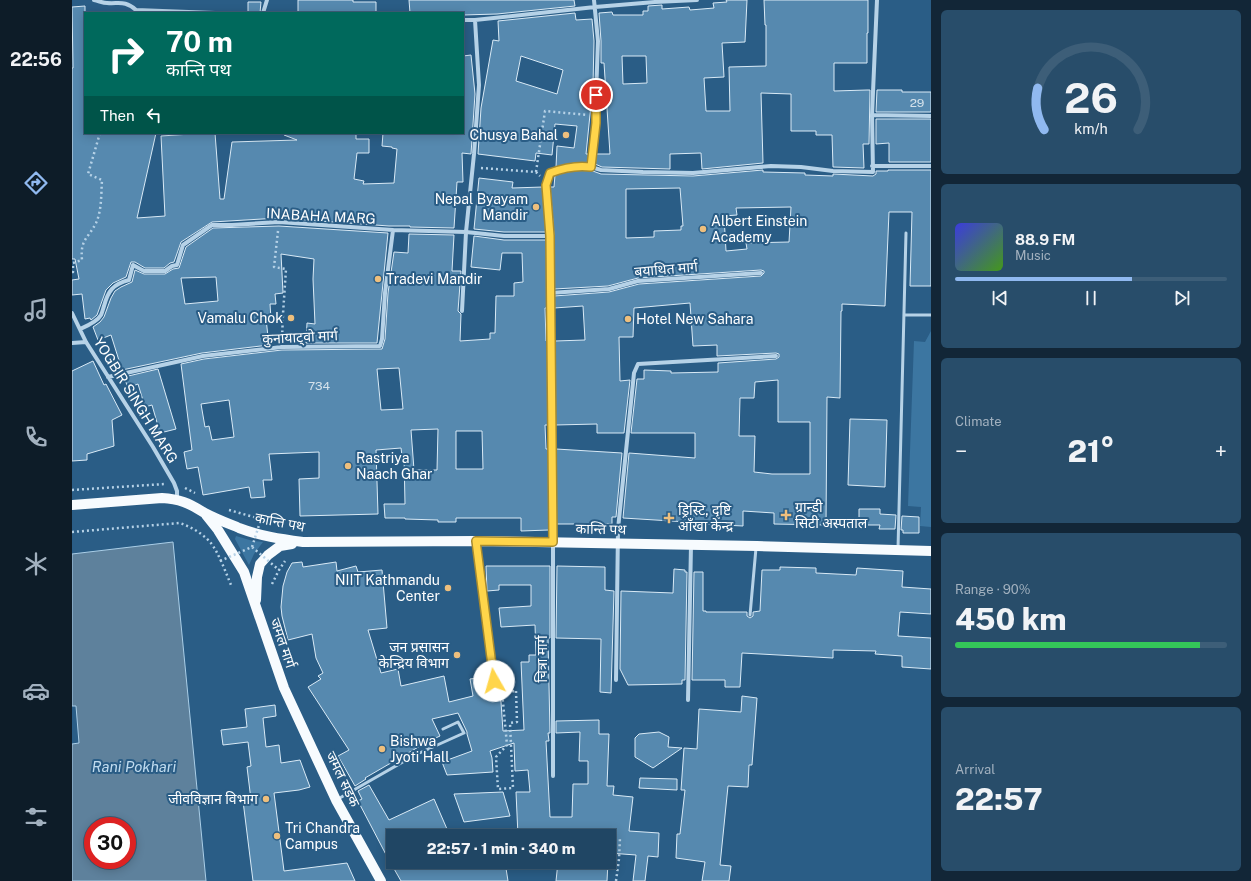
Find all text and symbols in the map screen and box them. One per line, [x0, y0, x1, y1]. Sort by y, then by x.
text: 70 m [166, 25, 233, 58]
icon: right [100, 28, 152, 80]
text: 22:56 [10, 49, 62, 70]
text: कान्ति पथ [166, 59, 231, 80]
text: 26 [1064, 73, 1118, 122]
pin [579, 78, 613, 112]
icon: arrive [585, 84, 607, 106]
house number: 29 [910, 96, 924, 110]
icon: left [143, 104, 165, 126]
text: Then [100, 107, 135, 124]
text: km/h [1074, 120, 1108, 137]
place label: Chusya Bahal [469, 127, 558, 143]
marker: Chusya Bahal [561, 130, 571, 140]
icon: directions [22, 169, 50, 197]
place label: Nepal Byayam Mandir [435, 191, 528, 223]
marker: Nepal Byayam Mandir [531, 202, 541, 212]
street label: INABAHA MARG [266, 205, 376, 227]
place label: Albert Einstein Academy [711, 213, 807, 245]
marker: Albert Einstein Academy [698, 224, 708, 234]
text: 88.9 FM [1015, 231, 1075, 248]
text: Music [1015, 248, 1051, 263]
street label: बयाथित मार्ग [634, 258, 699, 280]
place label: Tradevi Mandir [386, 271, 483, 287]
marker: Tradevi Mandir [373, 274, 383, 284]
icon: previous [989, 287, 1011, 309]
icon: pause [1080, 287, 1102, 309]
icon: next [1171, 287, 1193, 309]
icon: music [22, 296, 50, 324]
place label: Vamalu Chok [198, 310, 283, 326]
place label: Hotel New Sahara [636, 311, 753, 327]
marker: Vamalu Chok [286, 313, 296, 323]
marker: Hotel New Sahara [623, 314, 633, 324]
street label: कुनायाट्वो मार्ग [262, 327, 339, 349]
street label: YOGBIR SINGH MARG [91, 334, 181, 466]
house number: 734 [308, 379, 330, 393]
text: Climate [955, 414, 1002, 429]
icon: phone [22, 423, 50, 451]
text: 21° [1067, 433, 1115, 469]
text: − [955, 438, 967, 464]
text: + [1215, 438, 1227, 464]
place label: Rastriya Naach Ghar [356, 450, 433, 482]
marker: Rastriya Naach Ghar [343, 461, 353, 471]
place label: ग्रान्डी सिटी अस्पताल [795, 499, 868, 531]
place label: ड्रिस्टि, दृष्टि आँखा केन्द्र [678, 502, 734, 534]
street label: कान्ति पथ [254, 509, 307, 535]
marker: ग्रान्डी सिटी अस्पताल [780, 509, 792, 521]
marker: ड्रिस्टि, दृष्टि आँखा केन्द्र [663, 512, 675, 524]
street label: कान्ति पथ [576, 521, 627, 537]
icon: climate [22, 550, 50, 578]
place label: NIIT Kathmandu Center [335, 572, 440, 604]
text: Range · 90% [955, 582, 1030, 597]
marker: NIIT Kathmandu Center [443, 583, 453, 593]
text: 450 km [955, 601, 1067, 637]
street label: जमल मार्ग [267, 616, 299, 671]
street label: चित्रा मार्ग [534, 634, 550, 683]
place label: जन प्रसासन केन्द्रिय विभाग [379, 639, 450, 671]
marker: जन प्रसासन केन्द्रिय विभाग [452, 650, 462, 660]
position arrow [473, 660, 515, 702]
icon: car [22, 677, 50, 705]
place label: Bishwa Jyoti Hall [390, 733, 449, 765]
marker: Bishwa Jyoti Hall [377, 744, 387, 754]
street label: जमल सडक [323, 749, 363, 809]
water label: Rani Pokhari [92, 758, 177, 775]
text: Arrival [955, 762, 995, 777]
text: 22:57 [955, 781, 1043, 817]
place label: जीवविज्ञान विभाग [168, 791, 259, 807]
marker: जीवविज्ञान विभाग [261, 794, 271, 804]
icon: filters [22, 803, 50, 831]
speed limit sign: 30 [84, 817, 136, 869]
place label: Tri Chandra Campus [285, 820, 360, 852]
marker: Tri Chandra Campus [272, 831, 282, 841]
text: 22:57 · 1 min · 340 m [427, 840, 575, 857]

